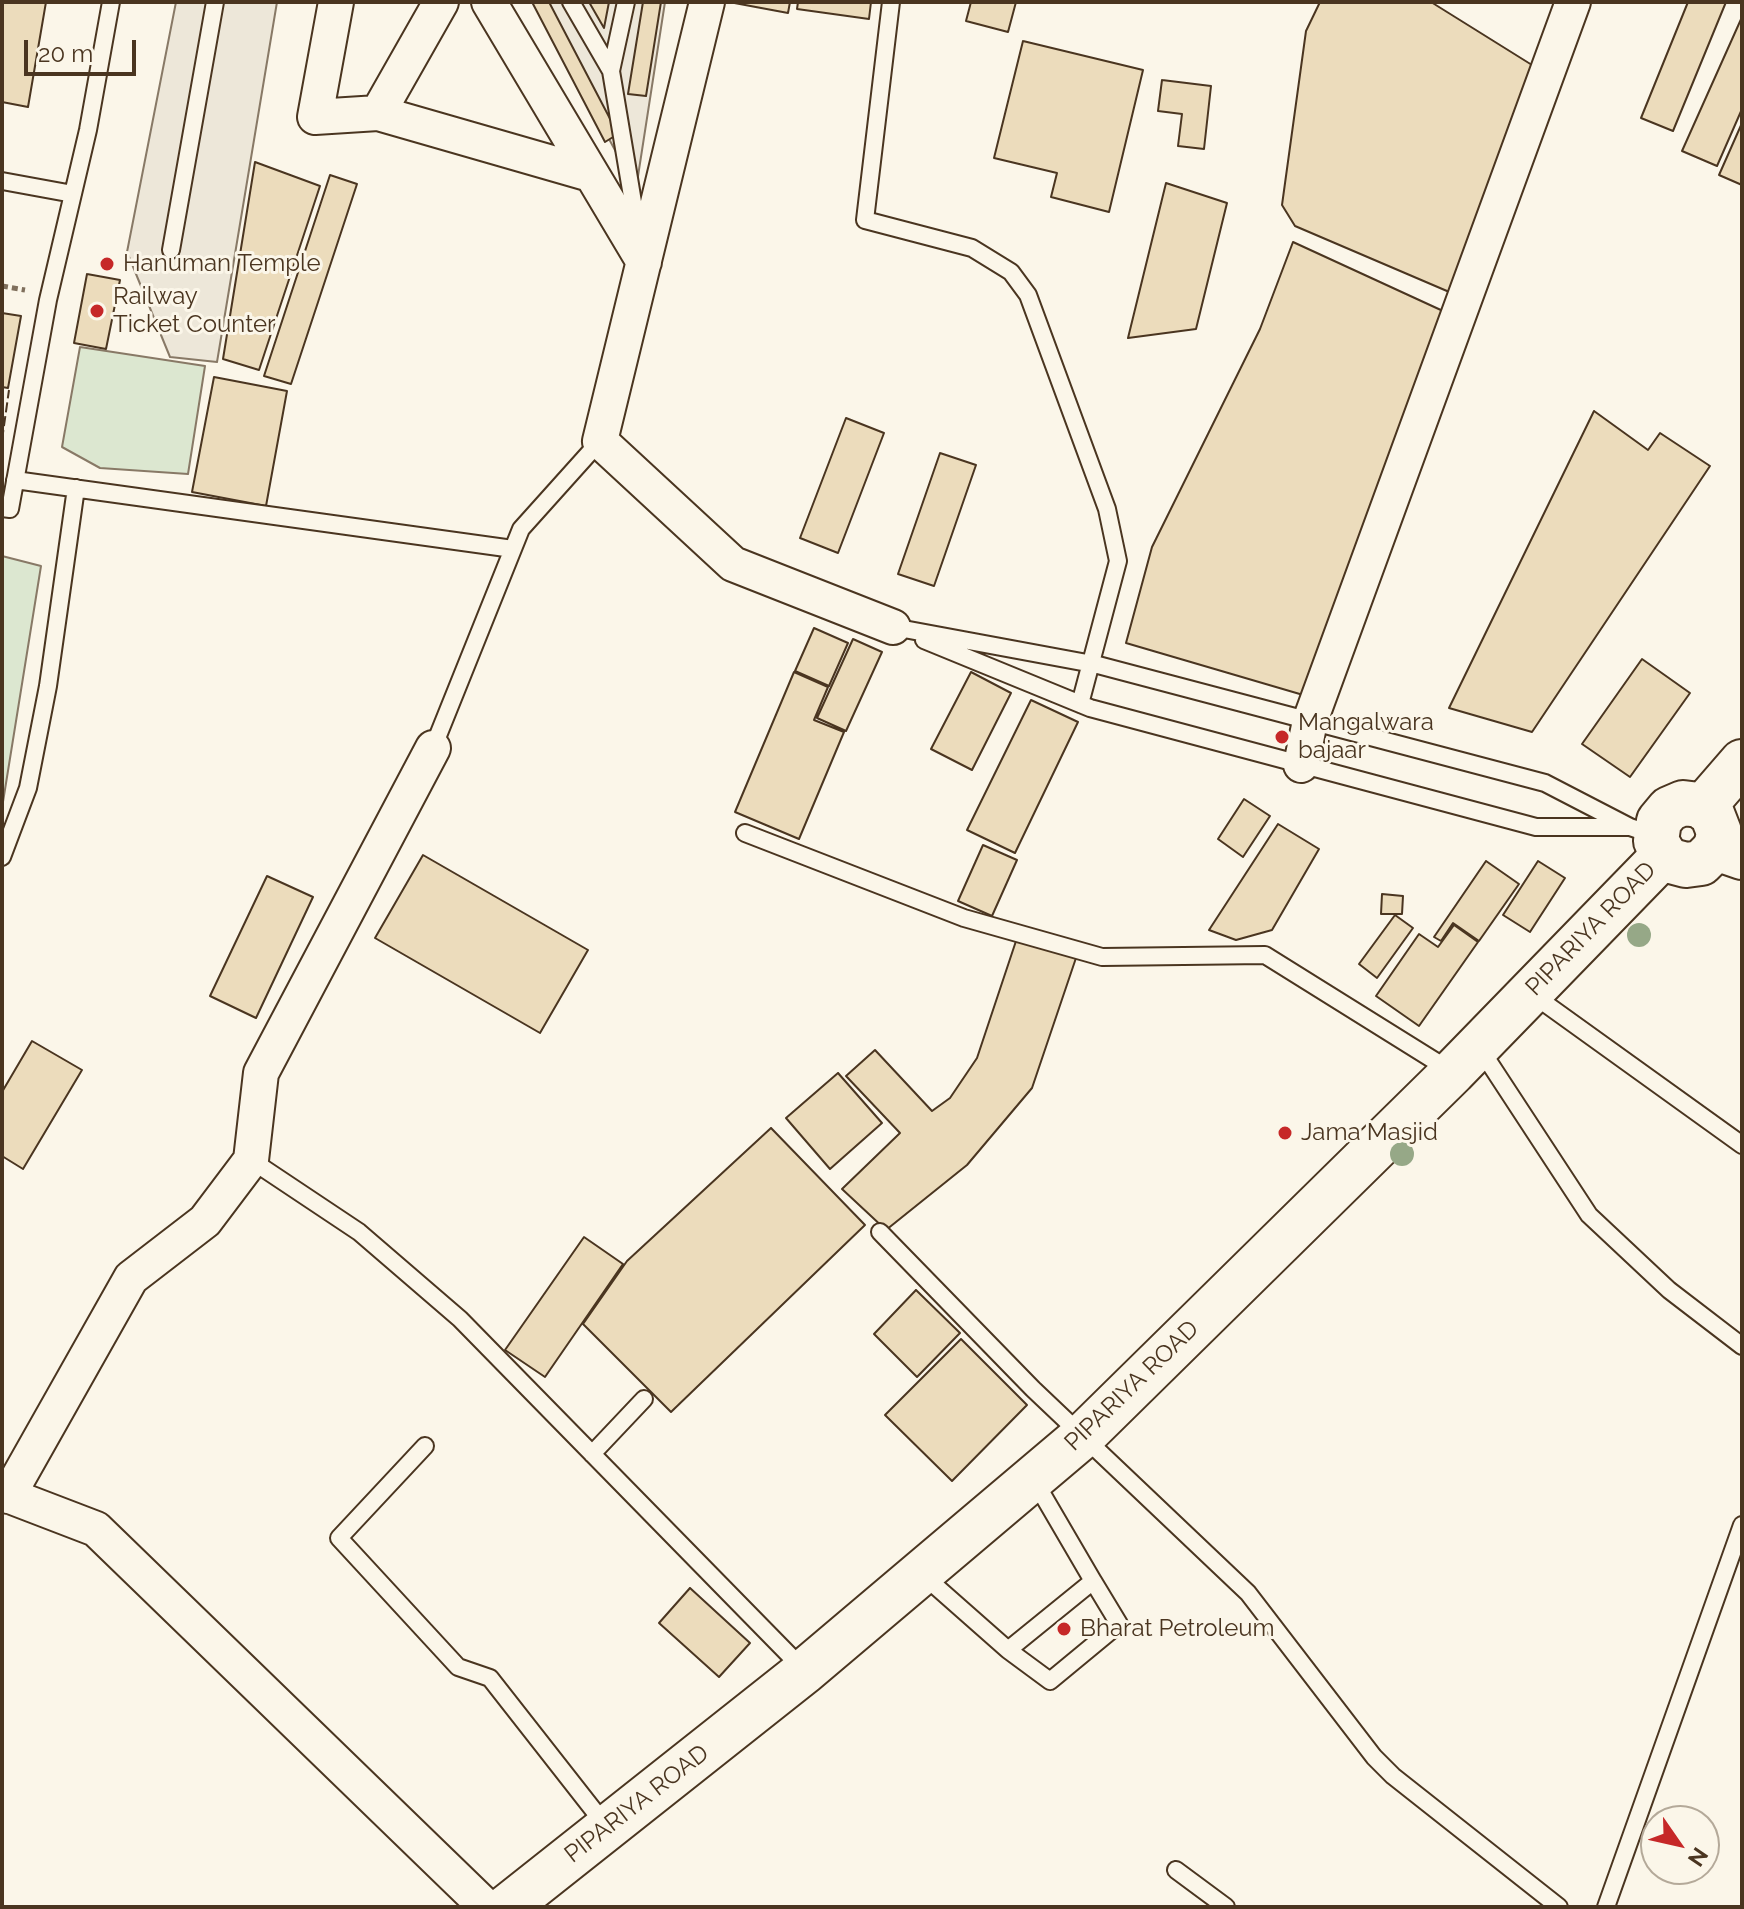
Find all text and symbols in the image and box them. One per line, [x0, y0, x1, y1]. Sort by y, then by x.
scale bar [28, 24, 140, 74]
text: 20 m [38, 39, 93, 68]
place label: Hanuman Temple [123, 250, 321, 278]
marker: Hanuman Temple [98, 255, 116, 273]
place label: Railway Ticket Counter [113, 283, 275, 339]
marker: Railway Ticket Counter [88, 302, 106, 320]
place label: Mangalwara bajaar [1298, 709, 1434, 765]
marker: Mangalwara bajaar [1273, 728, 1291, 746]
street label: PIPARIYA ROAD [1520, 856, 1662, 1002]
place label: Jama Masjid [1301, 1119, 1438, 1147]
marker: Jama Masjid [1276, 1124, 1294, 1142]
street label: PIPARIYA ROAD [1059, 1315, 1205, 1457]
place label: Bharat Petroleum [1080, 1615, 1275, 1643]
marker: Bharat Petroleum [1055, 1620, 1073, 1638]
street label: PIPARIYA ROAD [559, 1739, 715, 1869]
north arrow [1640, 1805, 1720, 1885]
text: N [1683, 1843, 1714, 1872]

